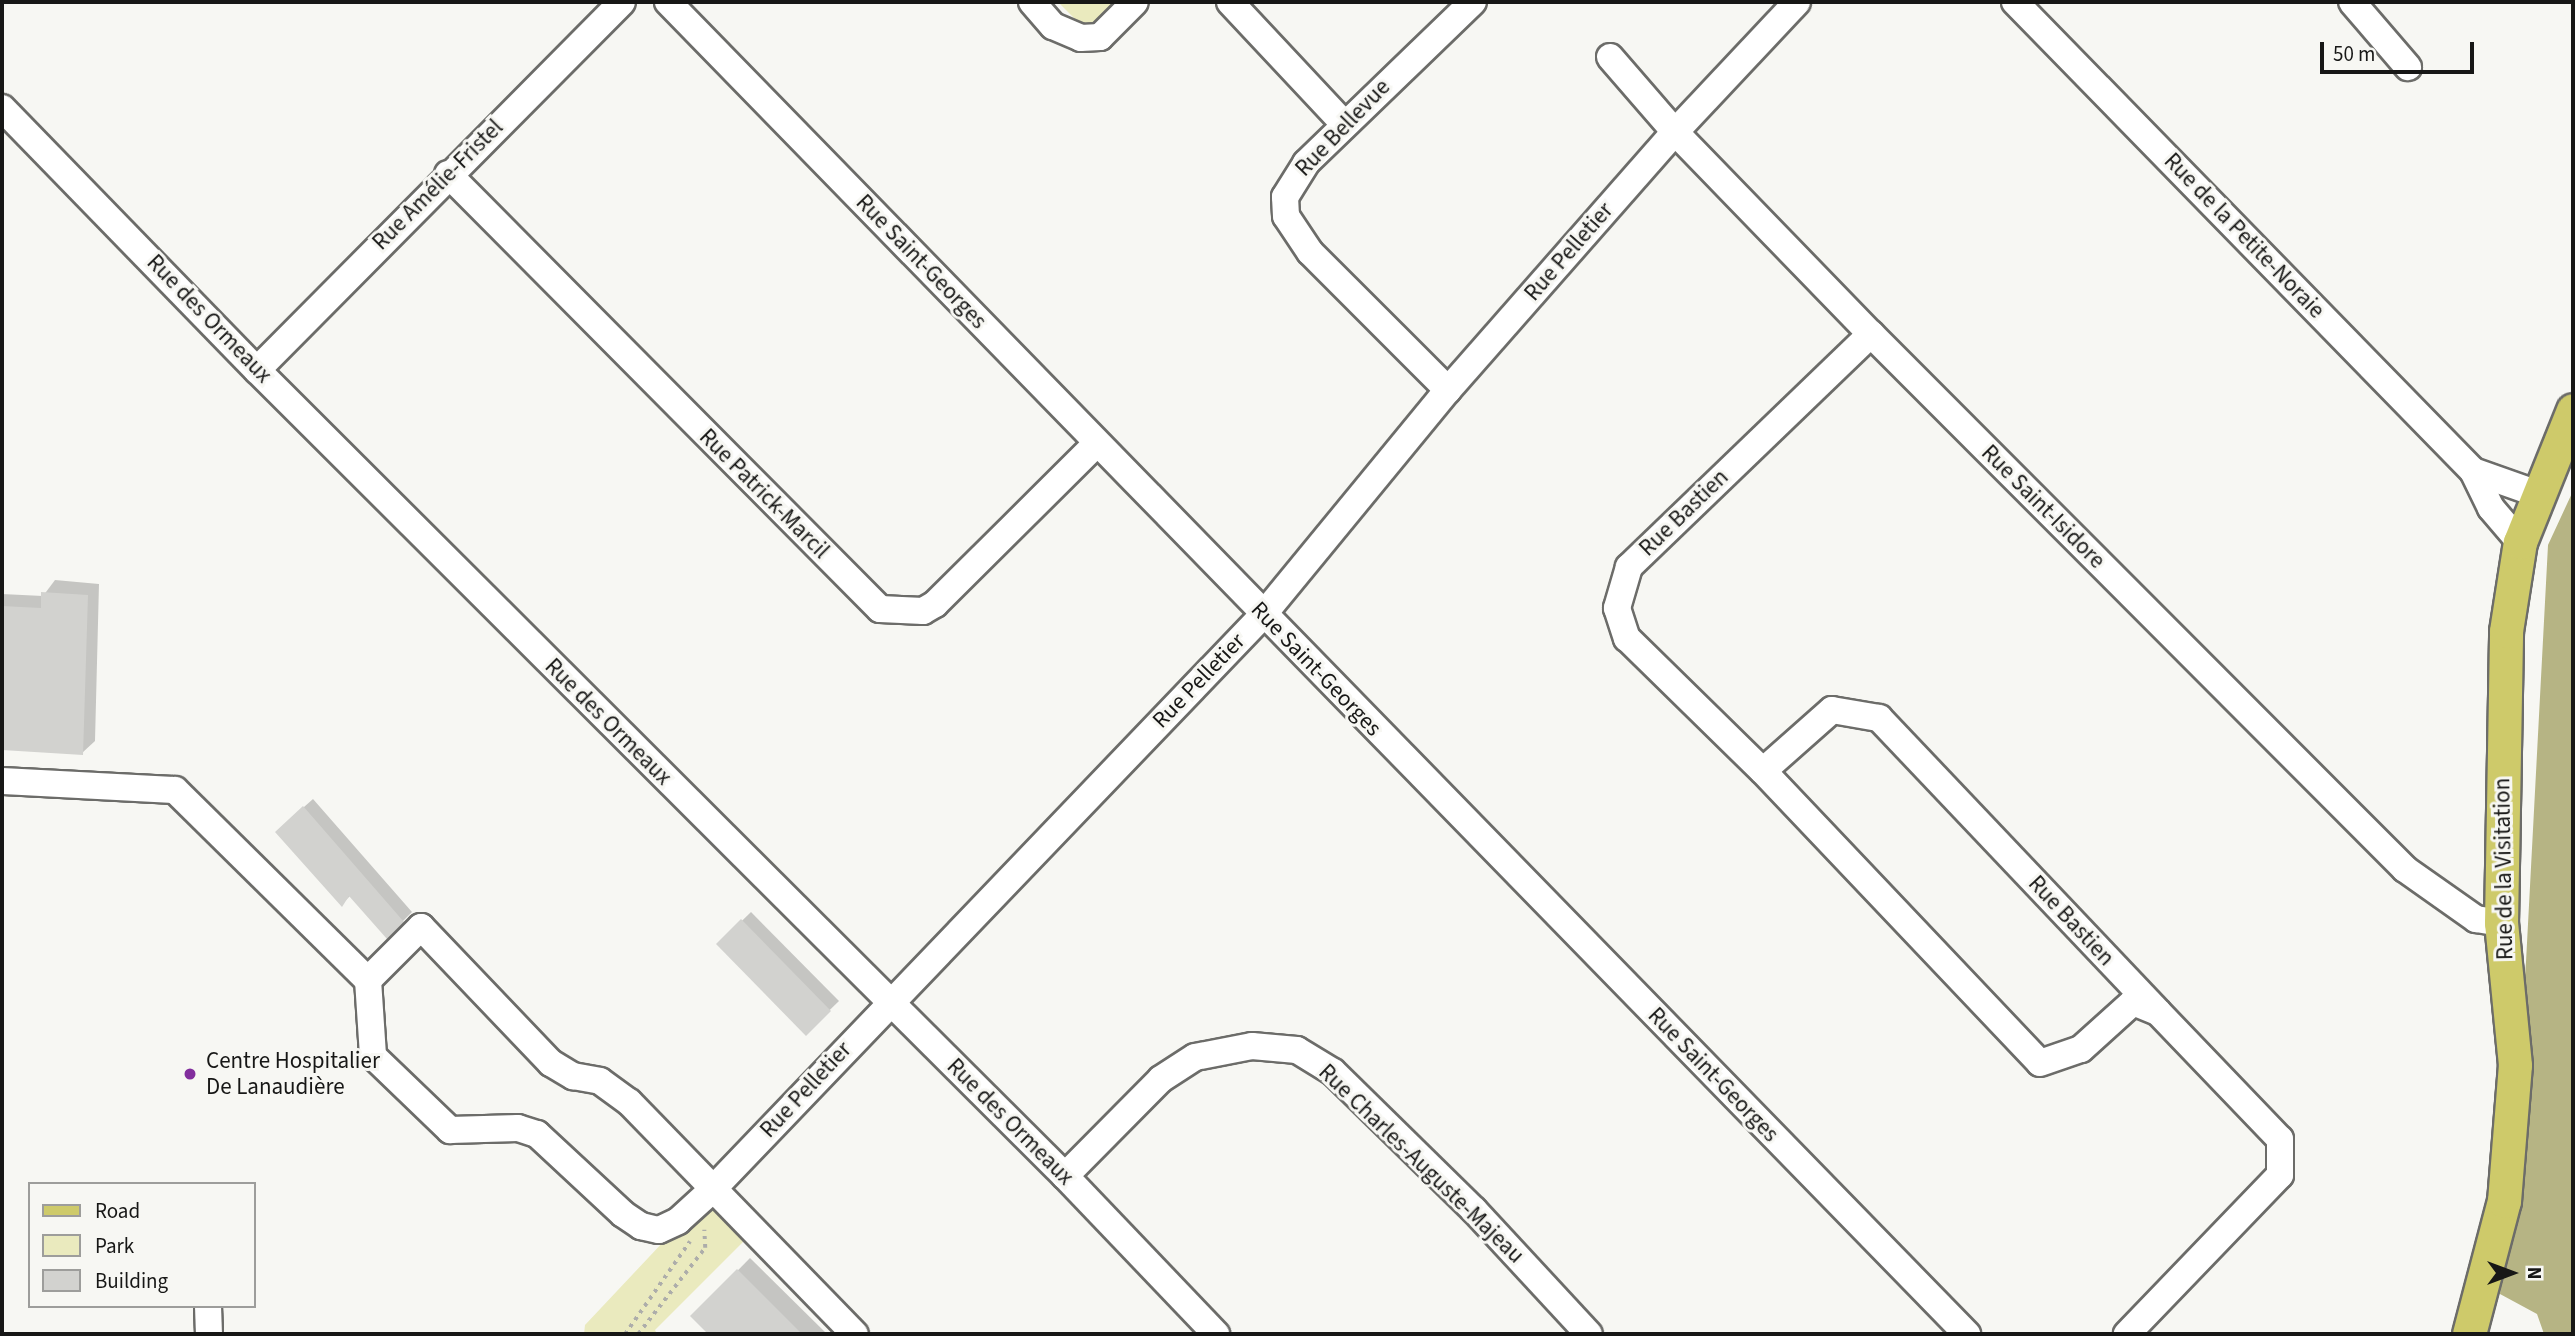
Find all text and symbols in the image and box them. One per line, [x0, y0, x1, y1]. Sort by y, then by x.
scale bar [2323, 28, 2477, 72]
text: 50 m [2333, 39, 2375, 69]
street label: Rue Bellevue [1290, 74, 1396, 182]
street label: Rue Amélie-Fristel [367, 114, 509, 256]
street label: Rue de la Petite-Noraie [2158, 148, 2330, 324]
street label: Rue Saint-Georges [850, 189, 992, 335]
street label: Rue Pelletier [1519, 197, 1619, 307]
street label: Rue des Ormeaux [141, 249, 277, 389]
street label: Rue Patrick-Marcil [693, 423, 835, 565]
street label: Rue Saint-Isidore [1975, 439, 2111, 575]
street label: Rue Bastien [1634, 464, 1734, 562]
street label: Rue Saint-Georges [1245, 596, 1387, 742]
street label: Rue Pelletier [1147, 628, 1251, 734]
street label: Rue des Ormeaux [539, 653, 677, 791]
street label: Rue de la Visitation [2489, 778, 2519, 960]
street label: Rue Bastien [2022, 870, 2120, 972]
street label: Rue Saint-Georges [1642, 1002, 1784, 1148]
street label: Rue Pelletier [755, 1036, 857, 1144]
place label: Centre Hospitalier De Lanaudière [206, 1047, 380, 1101]
street label: Rue des Ormeaux [941, 1053, 1079, 1191]
street label: Rue Charles-Auguste-Majeau [1313, 1059, 1529, 1269]
marker: Centre Hospitalier De Lanaudière [180, 1064, 200, 1084]
legend [28, 1182, 256, 1308]
text: Road [95, 1196, 140, 1226]
text: Park [95, 1231, 134, 1261]
north arrow [2477, 1238, 2547, 1308]
text: Building [95, 1266, 168, 1296]
text: N [2520, 1267, 2547, 1279]

